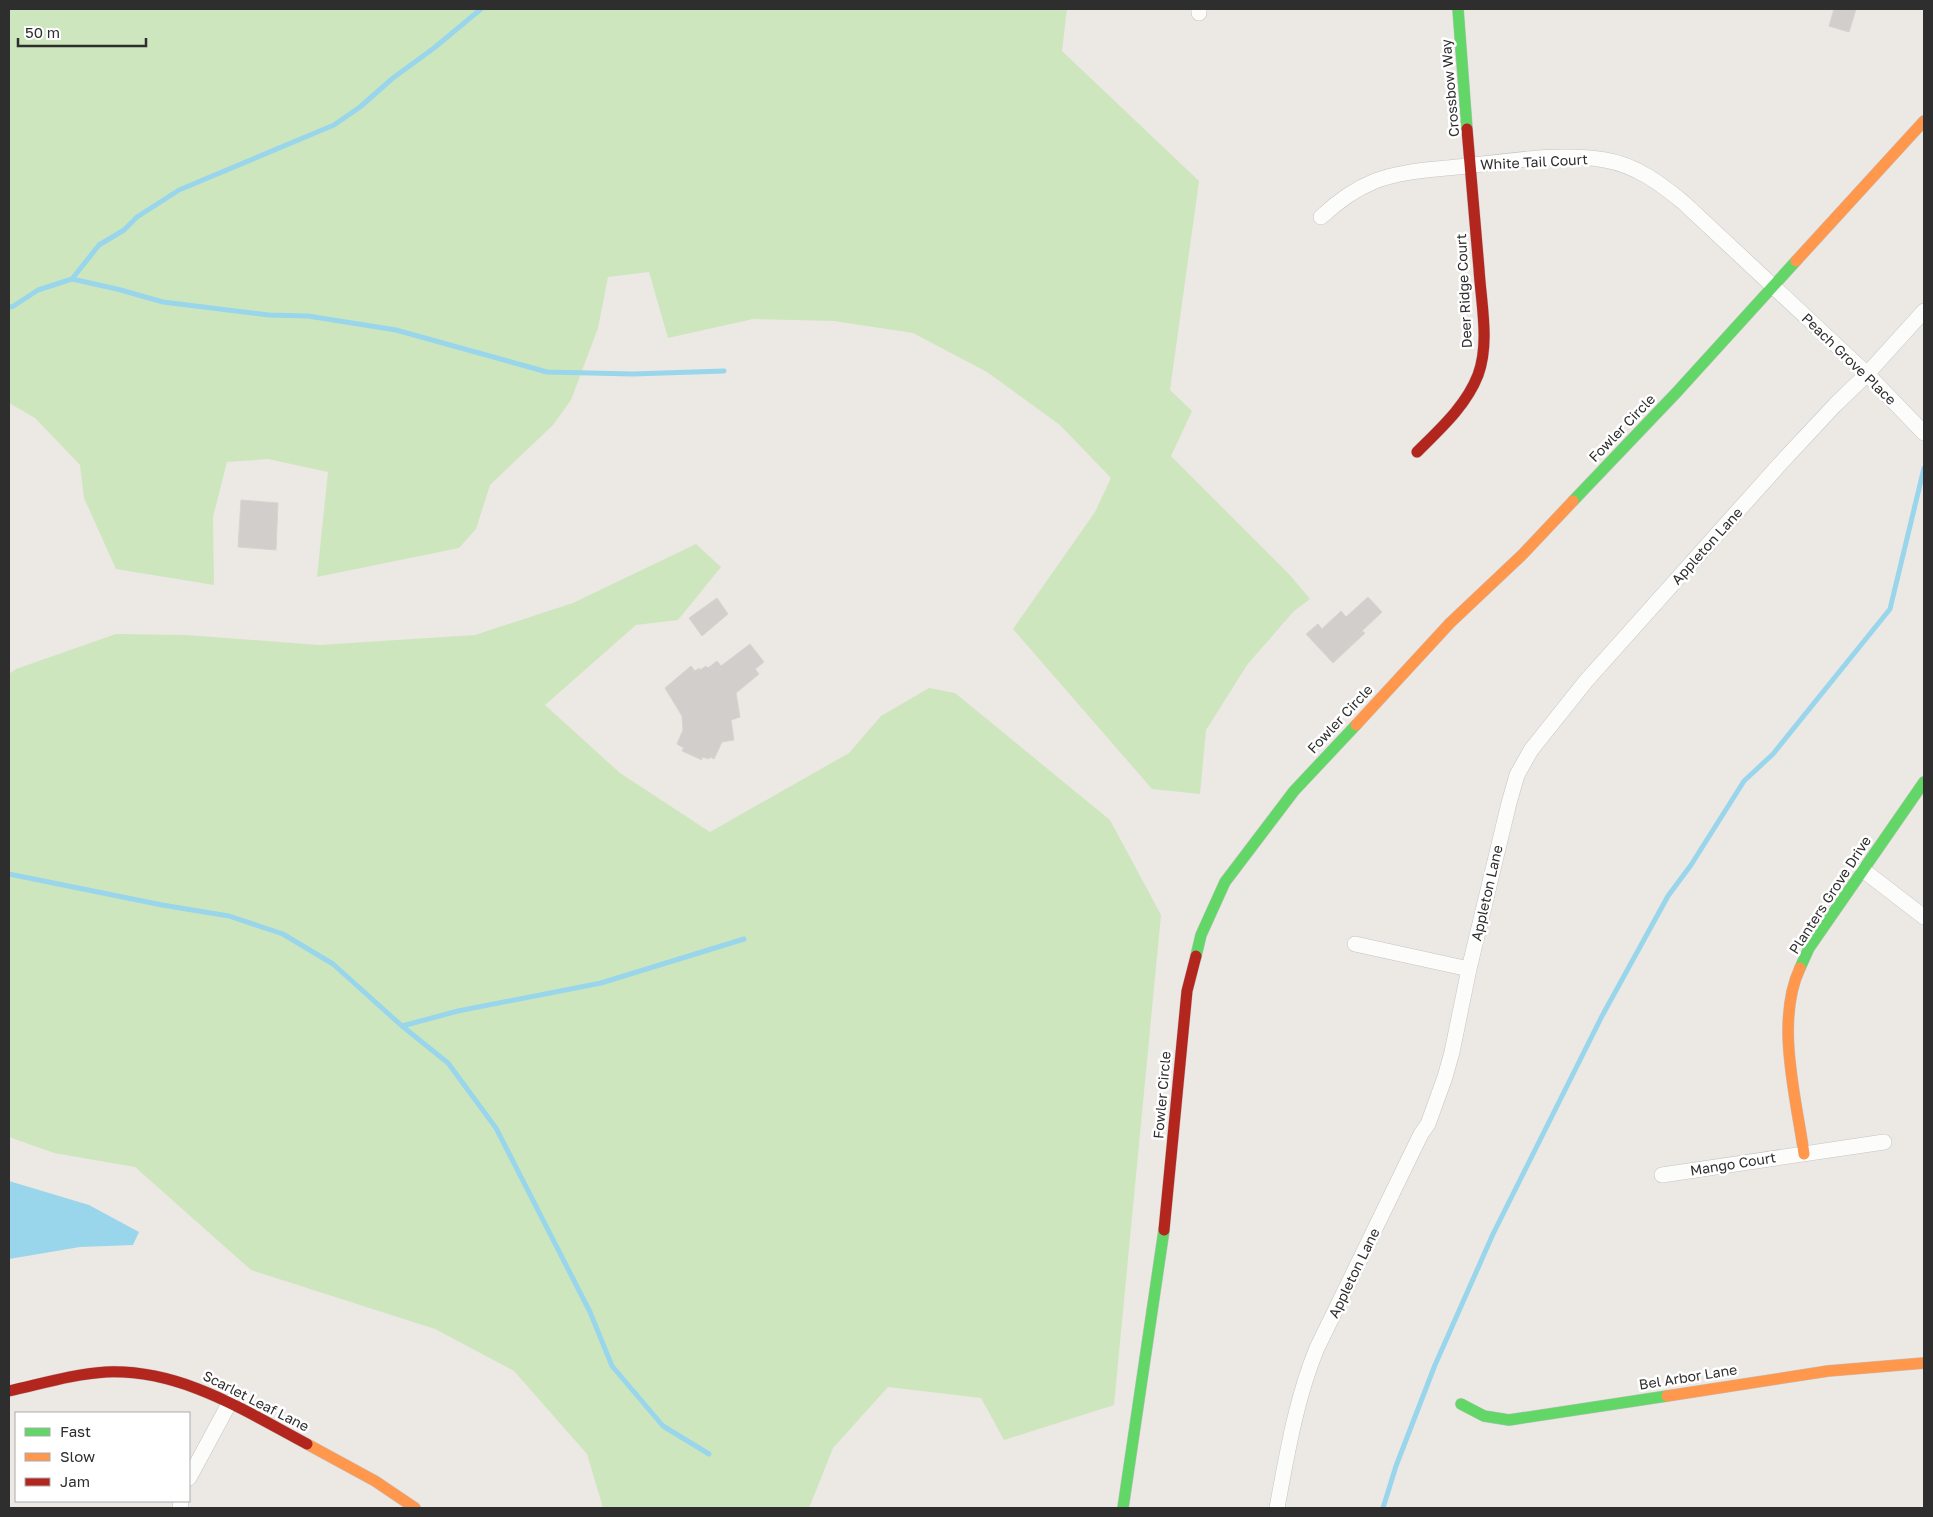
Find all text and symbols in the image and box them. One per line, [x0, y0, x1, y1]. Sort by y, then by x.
scale bar [18, 15, 145, 47]
text: 50 m [25, 23, 60, 41]
street label: Crossbow Way [1437, 38, 1462, 138]
street label: White Tail Court [1480, 150, 1588, 173]
street label: Deer Ridge Court [1452, 233, 1475, 349]
street label: Peach Grove Place [1799, 309, 1900, 408]
street label: Fowler Circle [1585, 390, 1658, 465]
street label: Appleton Lane [1668, 504, 1746, 588]
street label: Fowler Circle [1303, 681, 1376, 757]
street label: Planters Grove Drive [1785, 833, 1874, 957]
street label: Appleton Lane [1467, 843, 1506, 943]
street label: Fowler Circle [1149, 1050, 1174, 1139]
street label: Mango Court [1689, 1148, 1777, 1179]
street label: Appleton Lane [1324, 1225, 1383, 1321]
street label: Bel Arbor Lane [1638, 1360, 1738, 1393]
street label: Scarlet Leaf Lane [200, 1366, 312, 1435]
legend [15, 1412, 190, 1502]
text: Fast [60, 1422, 91, 1440]
text: Slow [60, 1447, 95, 1465]
text: Jam [60, 1472, 90, 1490]

